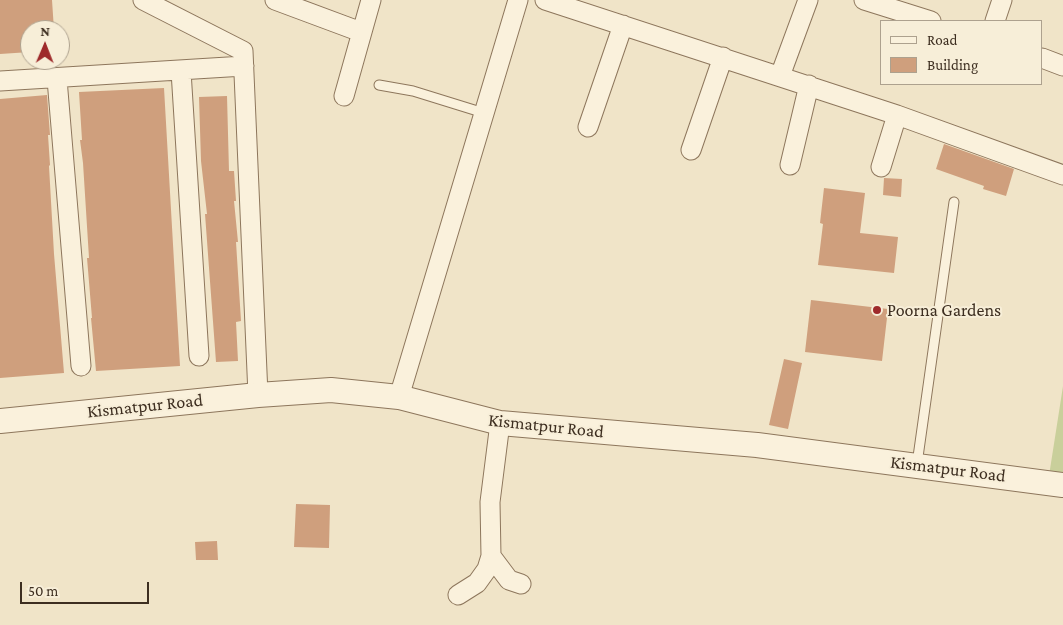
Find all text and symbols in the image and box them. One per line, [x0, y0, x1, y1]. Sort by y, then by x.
north arrow [20, 20, 70, 70]
legend [880, 20, 1043, 85]
text: N [40, 23, 50, 39]
text: Road [927, 32, 957, 48]
text: Building [927, 57, 978, 73]
place label: Poorna Gardens [887, 299, 1001, 321]
marker: Poorna Gardens [871, 304, 883, 316]
street label: Kismatpur Road [86, 389, 204, 423]
street label: Kismatpur Road [487, 409, 605, 443]
street label: Kismatpur Road [889, 451, 1007, 487]
scale bar [22, 572, 151, 604]
text: 50 m [28, 583, 58, 599]

